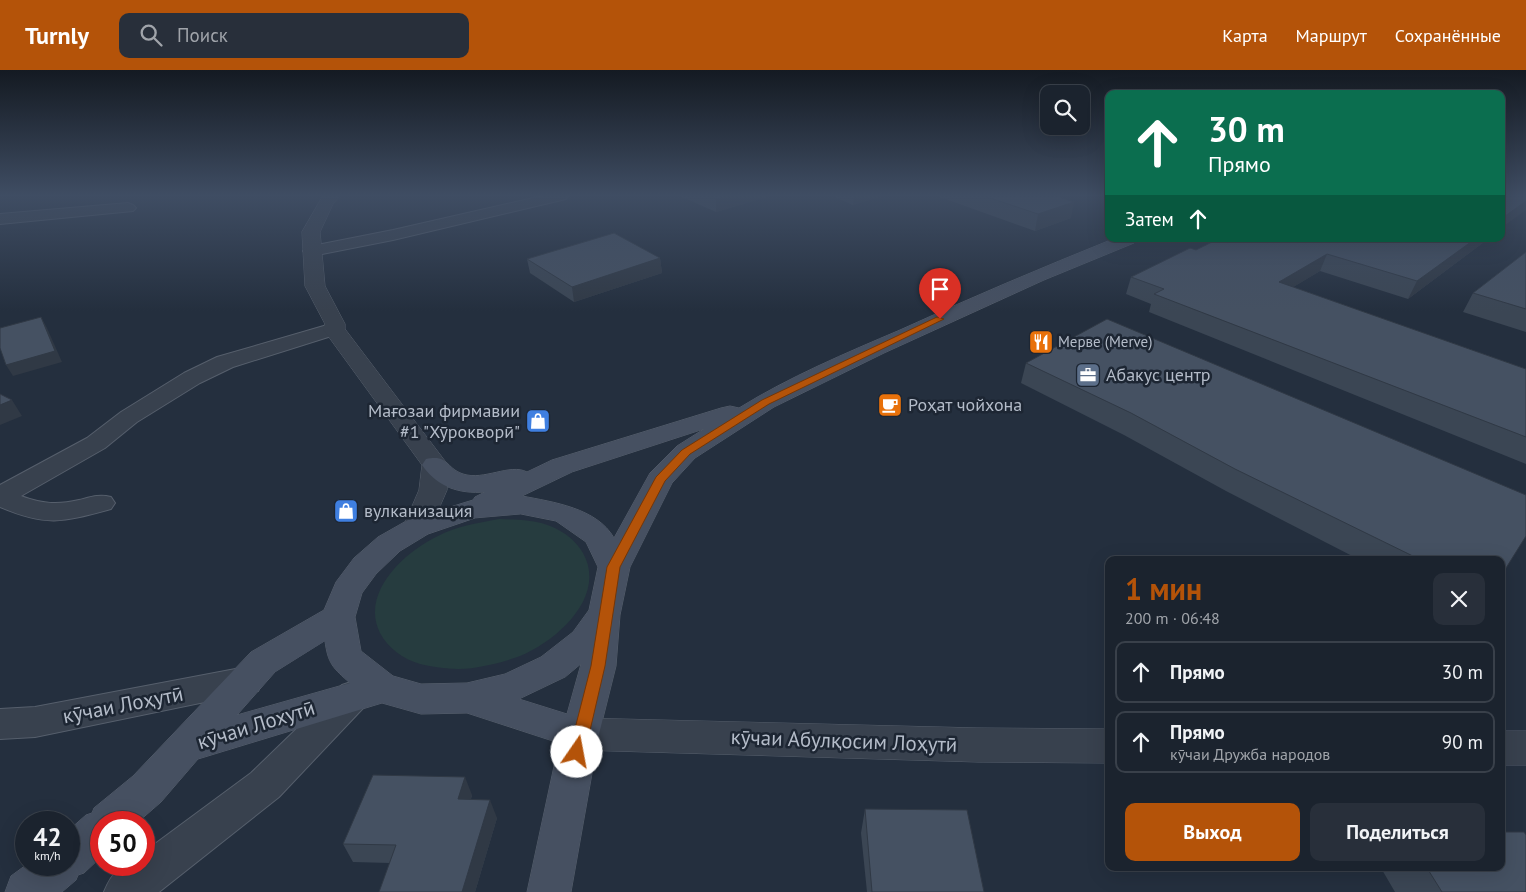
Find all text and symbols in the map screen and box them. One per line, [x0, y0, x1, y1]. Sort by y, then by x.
search box [119, 13, 469, 58]
text: Turnly [25, 20, 89, 51]
icon: search [137, 21, 165, 49]
text: Поиск [177, 23, 228, 47]
text: Карта [1222, 24, 1268, 47]
text: Маршрут [1296, 24, 1367, 47]
text: Сохранённые [1395, 24, 1501, 47]
map controls [1040, 85, 1090, 135]
button: search [1040, 85, 1090, 135]
text: 30 m [1208, 106, 1285, 152]
icon: ahead [1125, 110, 1190, 175]
text: Прямо [1208, 150, 1271, 178]
icon: ahead [1184, 205, 1212, 233]
text: Затем [1125, 207, 1174, 231]
pin [919, 268, 961, 319]
icon: arrive [926, 275, 954, 303]
restaurant icon: Мерве (Merve) [1028, 329, 1054, 355]
place label: Мерве (Merve) [1058, 332, 1152, 351]
office icon: Абакус центр [1075, 362, 1101, 388]
place label: Абакус центр [1106, 363, 1211, 386]
cafe icon: Роҳат чойхона [877, 392, 903, 418]
place label: Роҳат чойхона [908, 393, 1022, 416]
place label: Мағозаи фирмавии #1 "Хӯрокворӣ" [368, 399, 520, 443]
shop icon: Мағозаи фирмавии #1 "Хӯрокворӣ" [525, 408, 551, 434]
shop icon: вулканизация [333, 498, 359, 524]
place label: вулканизация [364, 499, 472, 522]
text: 1 мин [1125, 569, 1202, 608]
button: close [1433, 573, 1485, 625]
text: 200 m · 06:48 [1125, 608, 1220, 628]
icon: ahead [1127, 658, 1155, 686]
text: Прямо [1170, 660, 1225, 684]
text: 30 m [1442, 660, 1483, 684]
street label: кӯчаи Лоҳутӣ [60, 680, 185, 729]
street label: кӯчаи Лохутӣ [194, 694, 318, 755]
text: Прямо [1170, 720, 1225, 744]
street label: кӯчаи Абулқосим Лоҳутӣ [730, 723, 958, 758]
position arrow [550, 725, 602, 777]
icon: ahead [1127, 728, 1155, 756]
text: 90 m [1442, 730, 1483, 754]
text: кӯчаи Дружба народов [1170, 744, 1330, 764]
button: Выход [1125, 803, 1300, 861]
button: Поделиться [1310, 803, 1485, 861]
speed limit sign: 50 [90, 811, 155, 876]
text: 42 [33, 821, 62, 853]
text: km/h [34, 848, 61, 863]

